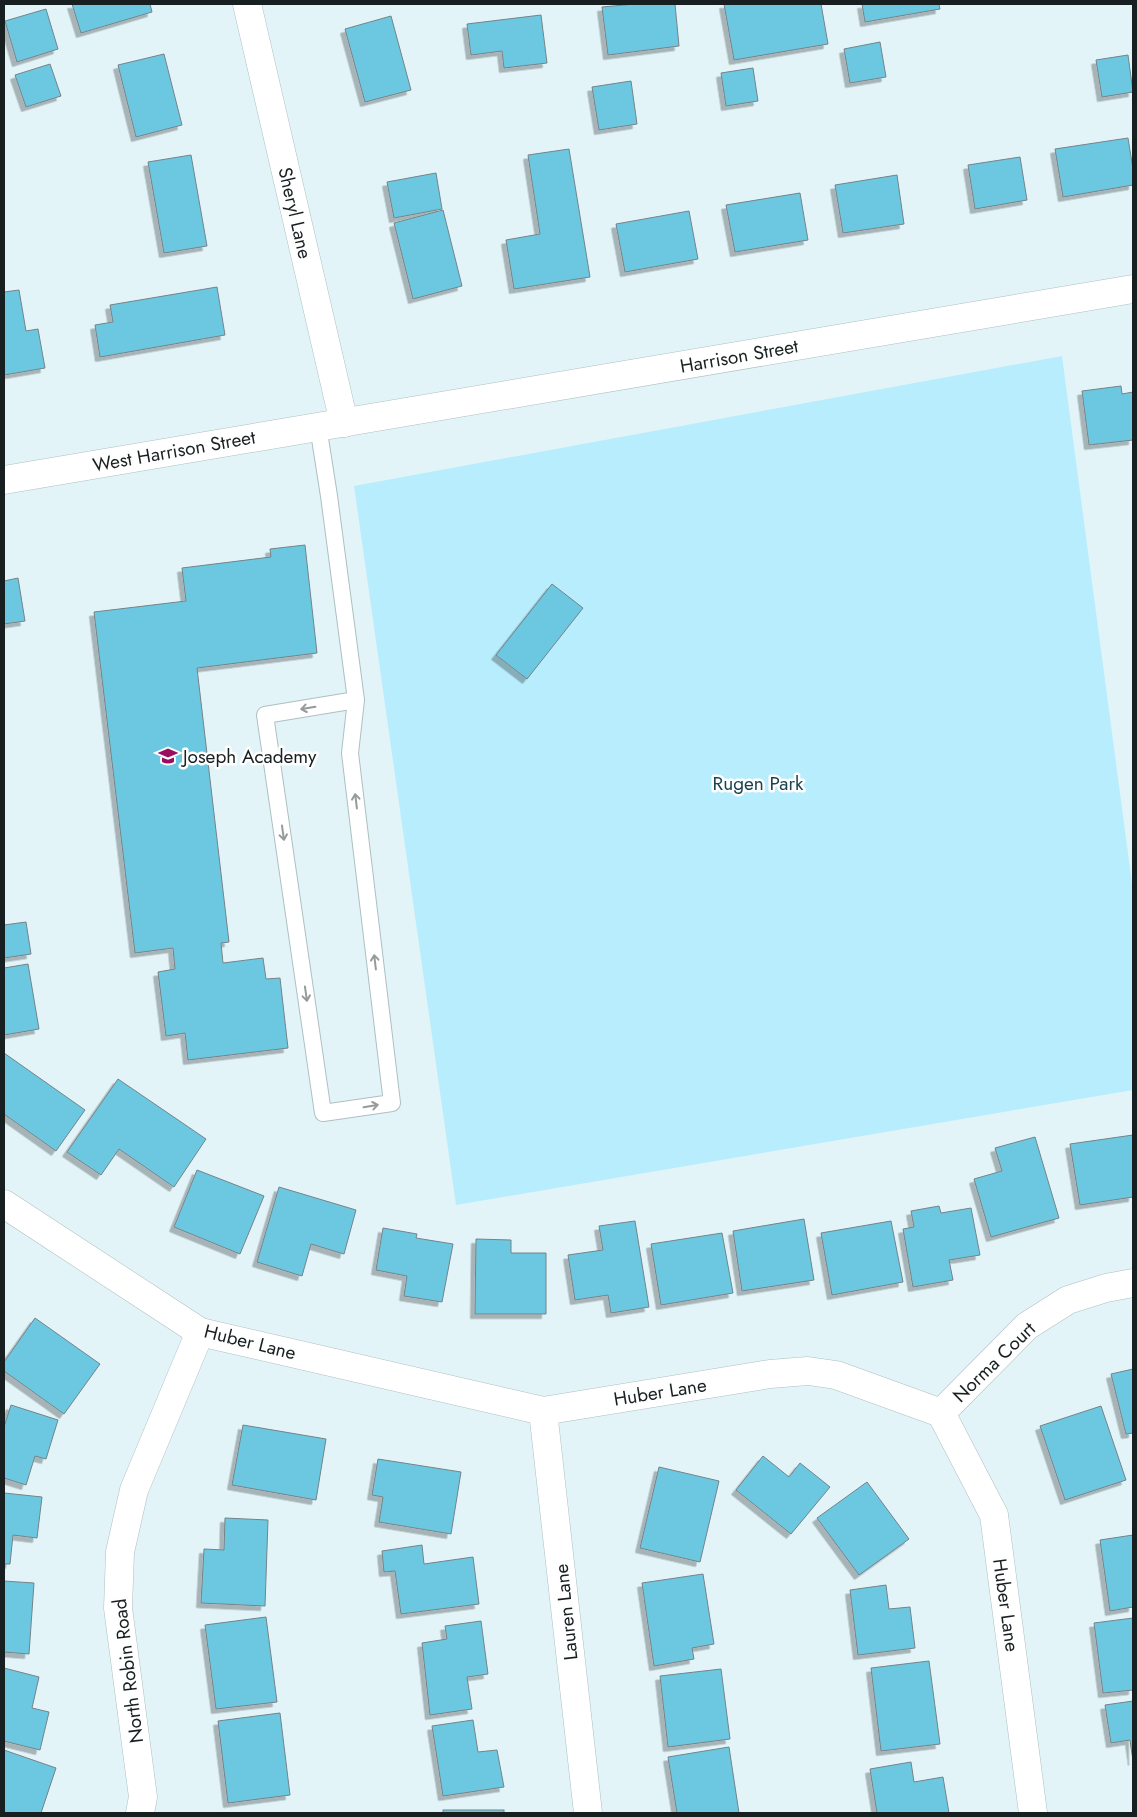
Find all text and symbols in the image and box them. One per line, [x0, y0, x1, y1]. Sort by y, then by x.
street label: Sheryl Lane [271, 165, 319, 262]
street label: Harrison Street [678, 332, 801, 380]
street label: West Harrison Street [91, 423, 258, 479]
one-way arrow [300, 703, 316, 713]
place label: Joseph Academy [180, 743, 317, 770]
school or university icon: Joseph Academy [157, 745, 179, 767]
park label: Rugen Park [713, 770, 804, 797]
one-way arrow [351, 793, 361, 809]
one-way arrow [278, 825, 288, 841]
one-way arrow [370, 954, 380, 970]
one-way arrow [301, 986, 311, 1002]
one-way arrow [363, 1100, 379, 1110]
street label: Norma Court [947, 1315, 1042, 1408]
street label: Huber Lane [201, 1318, 299, 1367]
street label: Huber Lane [612, 1371, 709, 1413]
street label: Huber Lane [986, 1557, 1026, 1654]
street label: Lauren Lane [547, 1562, 584, 1662]
street label: North Robin Road [106, 1597, 150, 1745]

